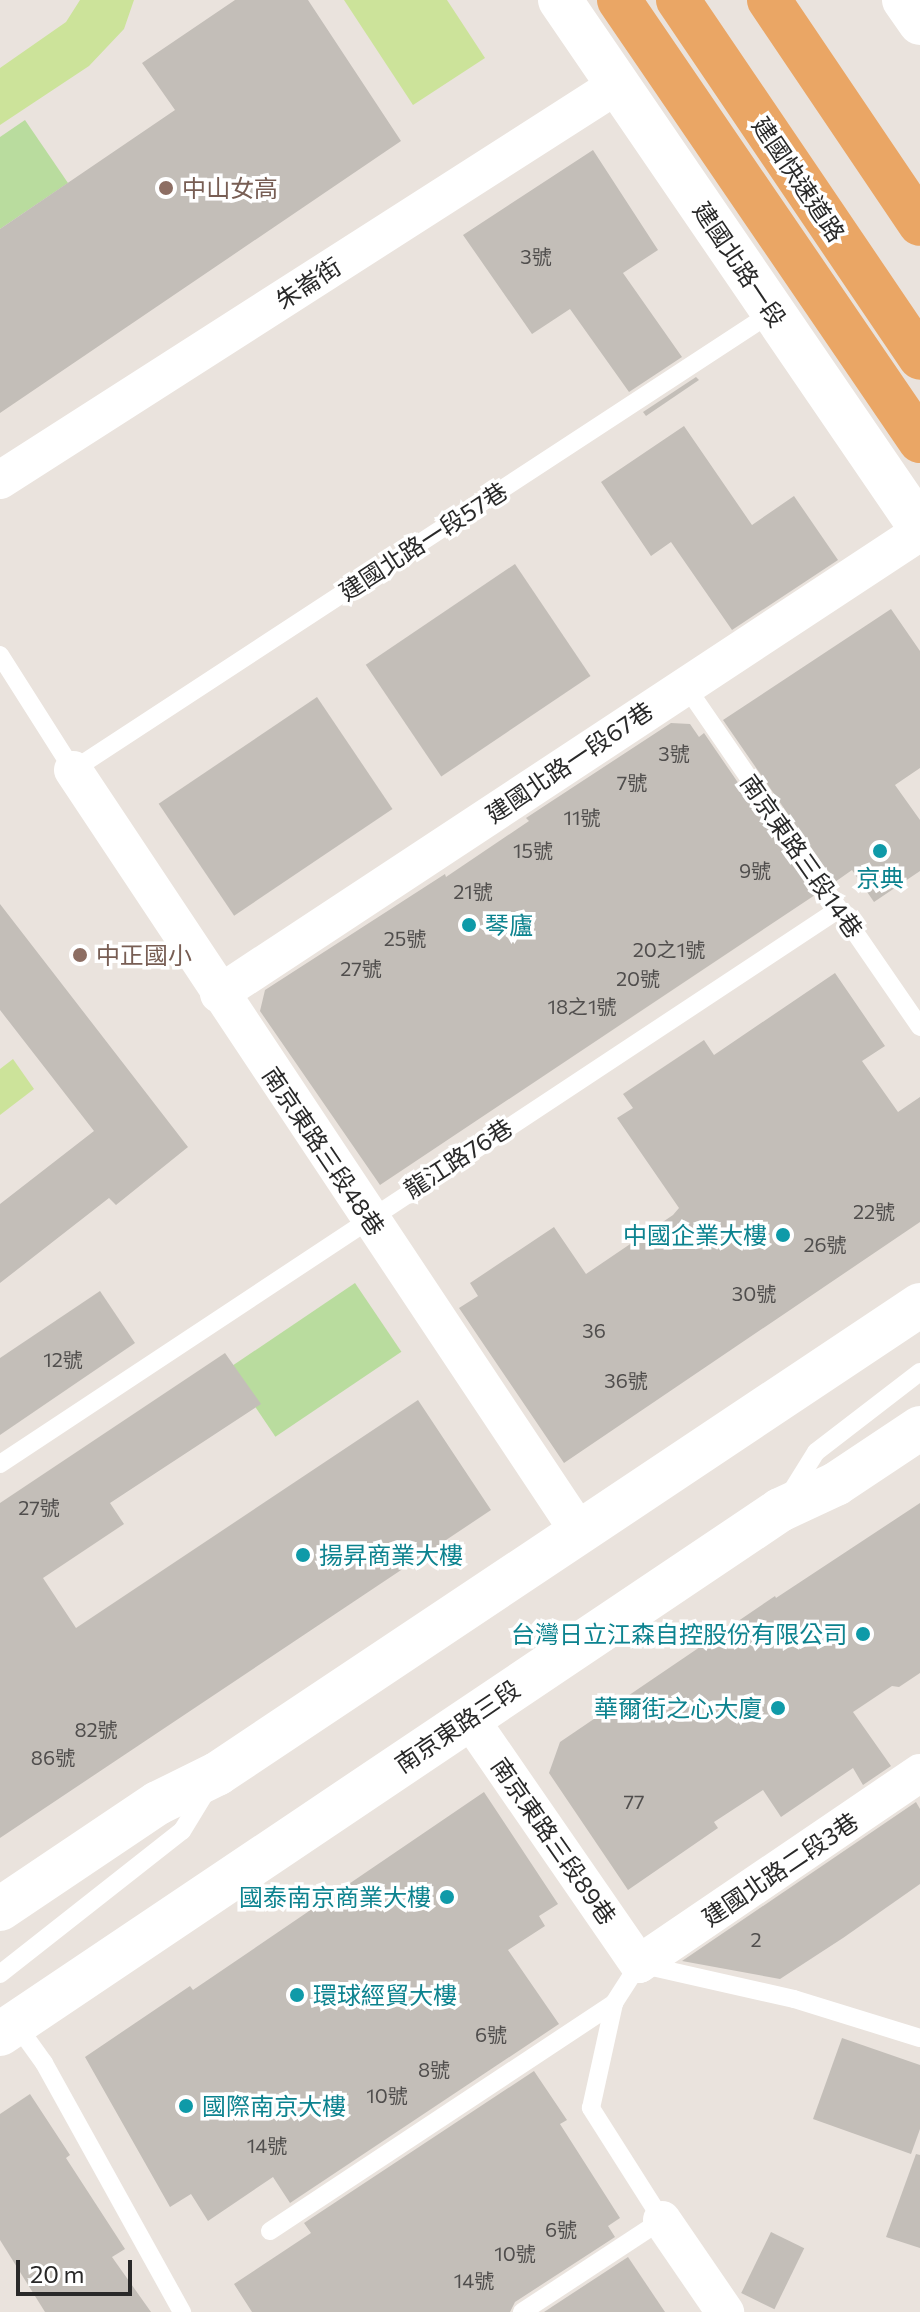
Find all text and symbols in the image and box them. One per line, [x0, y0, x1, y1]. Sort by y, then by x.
street label: 建國快速道路 [747, 111, 851, 247]
place label: 中山女高 [182, 174, 278, 202]
marker: 中山女高 [157, 179, 175, 197]
street label: 建國北路一段 [688, 196, 792, 332]
house number: 3號 [520, 244, 552, 268]
street label: 朱崙街 [270, 251, 346, 315]
street label: 建國北路一段57巷 [334, 476, 512, 606]
street label: 建國北路一段67巷 [480, 696, 658, 828]
house number: 3號 [658, 741, 690, 765]
street label: 南京東路三段14巷 [735, 769, 869, 943]
house number: 7號 [617, 770, 647, 794]
house number: 11號 [563, 805, 601, 829]
house number: 15號 [513, 838, 553, 862]
marker: 京典 [871, 842, 889, 860]
house number: 9號 [739, 858, 771, 882]
place label: 京典 [856, 864, 904, 892]
house number: 21號 [453, 879, 493, 903]
place label: 琴廬 [485, 911, 533, 939]
marker: 琴廬 [460, 916, 478, 934]
house number: 25號 [384, 926, 426, 950]
house number: 20之1號 [633, 937, 705, 961]
place label: 中正國小 [96, 941, 192, 969]
marker: 中正國小 [71, 946, 89, 964]
house number: 27號 [340, 956, 382, 980]
house number: 20號 [616, 966, 660, 990]
house number: 18之1號 [547, 994, 617, 1018]
street label: 南京東路三段48巷 [257, 1061, 391, 1241]
street label: 龍江路76巷 [399, 1112, 517, 1204]
house number: 22號 [853, 1199, 895, 1223]
place label: 中國企業大樓 [623, 1221, 767, 1249]
marker: 中國企業大樓 [774, 1226, 792, 1244]
house number: 26號 [803, 1232, 847, 1256]
house number: 30號 [732, 1281, 776, 1305]
house number: 36 [582, 1318, 606, 1342]
house number: 12號 [43, 1347, 83, 1371]
house number: 36號 [604, 1368, 648, 1392]
house number: 27號 [18, 1495, 60, 1519]
place label: 揚昇商業大樓 [319, 1541, 463, 1569]
marker: 揚昇商業大樓 [294, 1546, 312, 1564]
place label: 台灣日立江森自控股份有限公司 [511, 1620, 847, 1648]
marker: 台灣日立江森自控股份有限公司 [854, 1625, 872, 1643]
street label: 南京東路三段 [389, 1674, 525, 1778]
place label: 華爾街之心大廈 [594, 1694, 762, 1722]
marker: 華爾街之心大廈 [769, 1699, 787, 1717]
house number: 82號 [74, 1717, 118, 1741]
house number: 86號 [31, 1745, 75, 1769]
street label: 南京東路三段89巷 [486, 1752, 622, 1930]
house number: 77 [623, 1789, 645, 1813]
street label: 建國北路二段3巷 [697, 1806, 863, 1932]
place label: 國泰南京商業大樓 [239, 1883, 431, 1911]
marker: 國泰南京商業大樓 [438, 1888, 456, 1906]
house number: 2 [750, 1927, 762, 1951]
place label: 環球經貿大樓 [313, 1981, 457, 2009]
marker: 環球經貿大樓 [288, 1986, 306, 2004]
house number: 6號 [475, 2022, 507, 2046]
house number: 8號 [418, 2057, 450, 2081]
house number: 10號 [366, 2083, 408, 2107]
place label: 國際南京大樓 [202, 2092, 346, 2120]
marker: 國際南京大樓 [177, 2097, 195, 2115]
house number: 14號 [247, 2133, 287, 2157]
house number: 6號 [545, 2217, 577, 2241]
house number: 10號 [494, 2241, 536, 2265]
scale bar [20, 2244, 136, 2294]
text: 20 m [30, 2259, 84, 2288]
house number: 14號 [454, 2268, 494, 2292]

